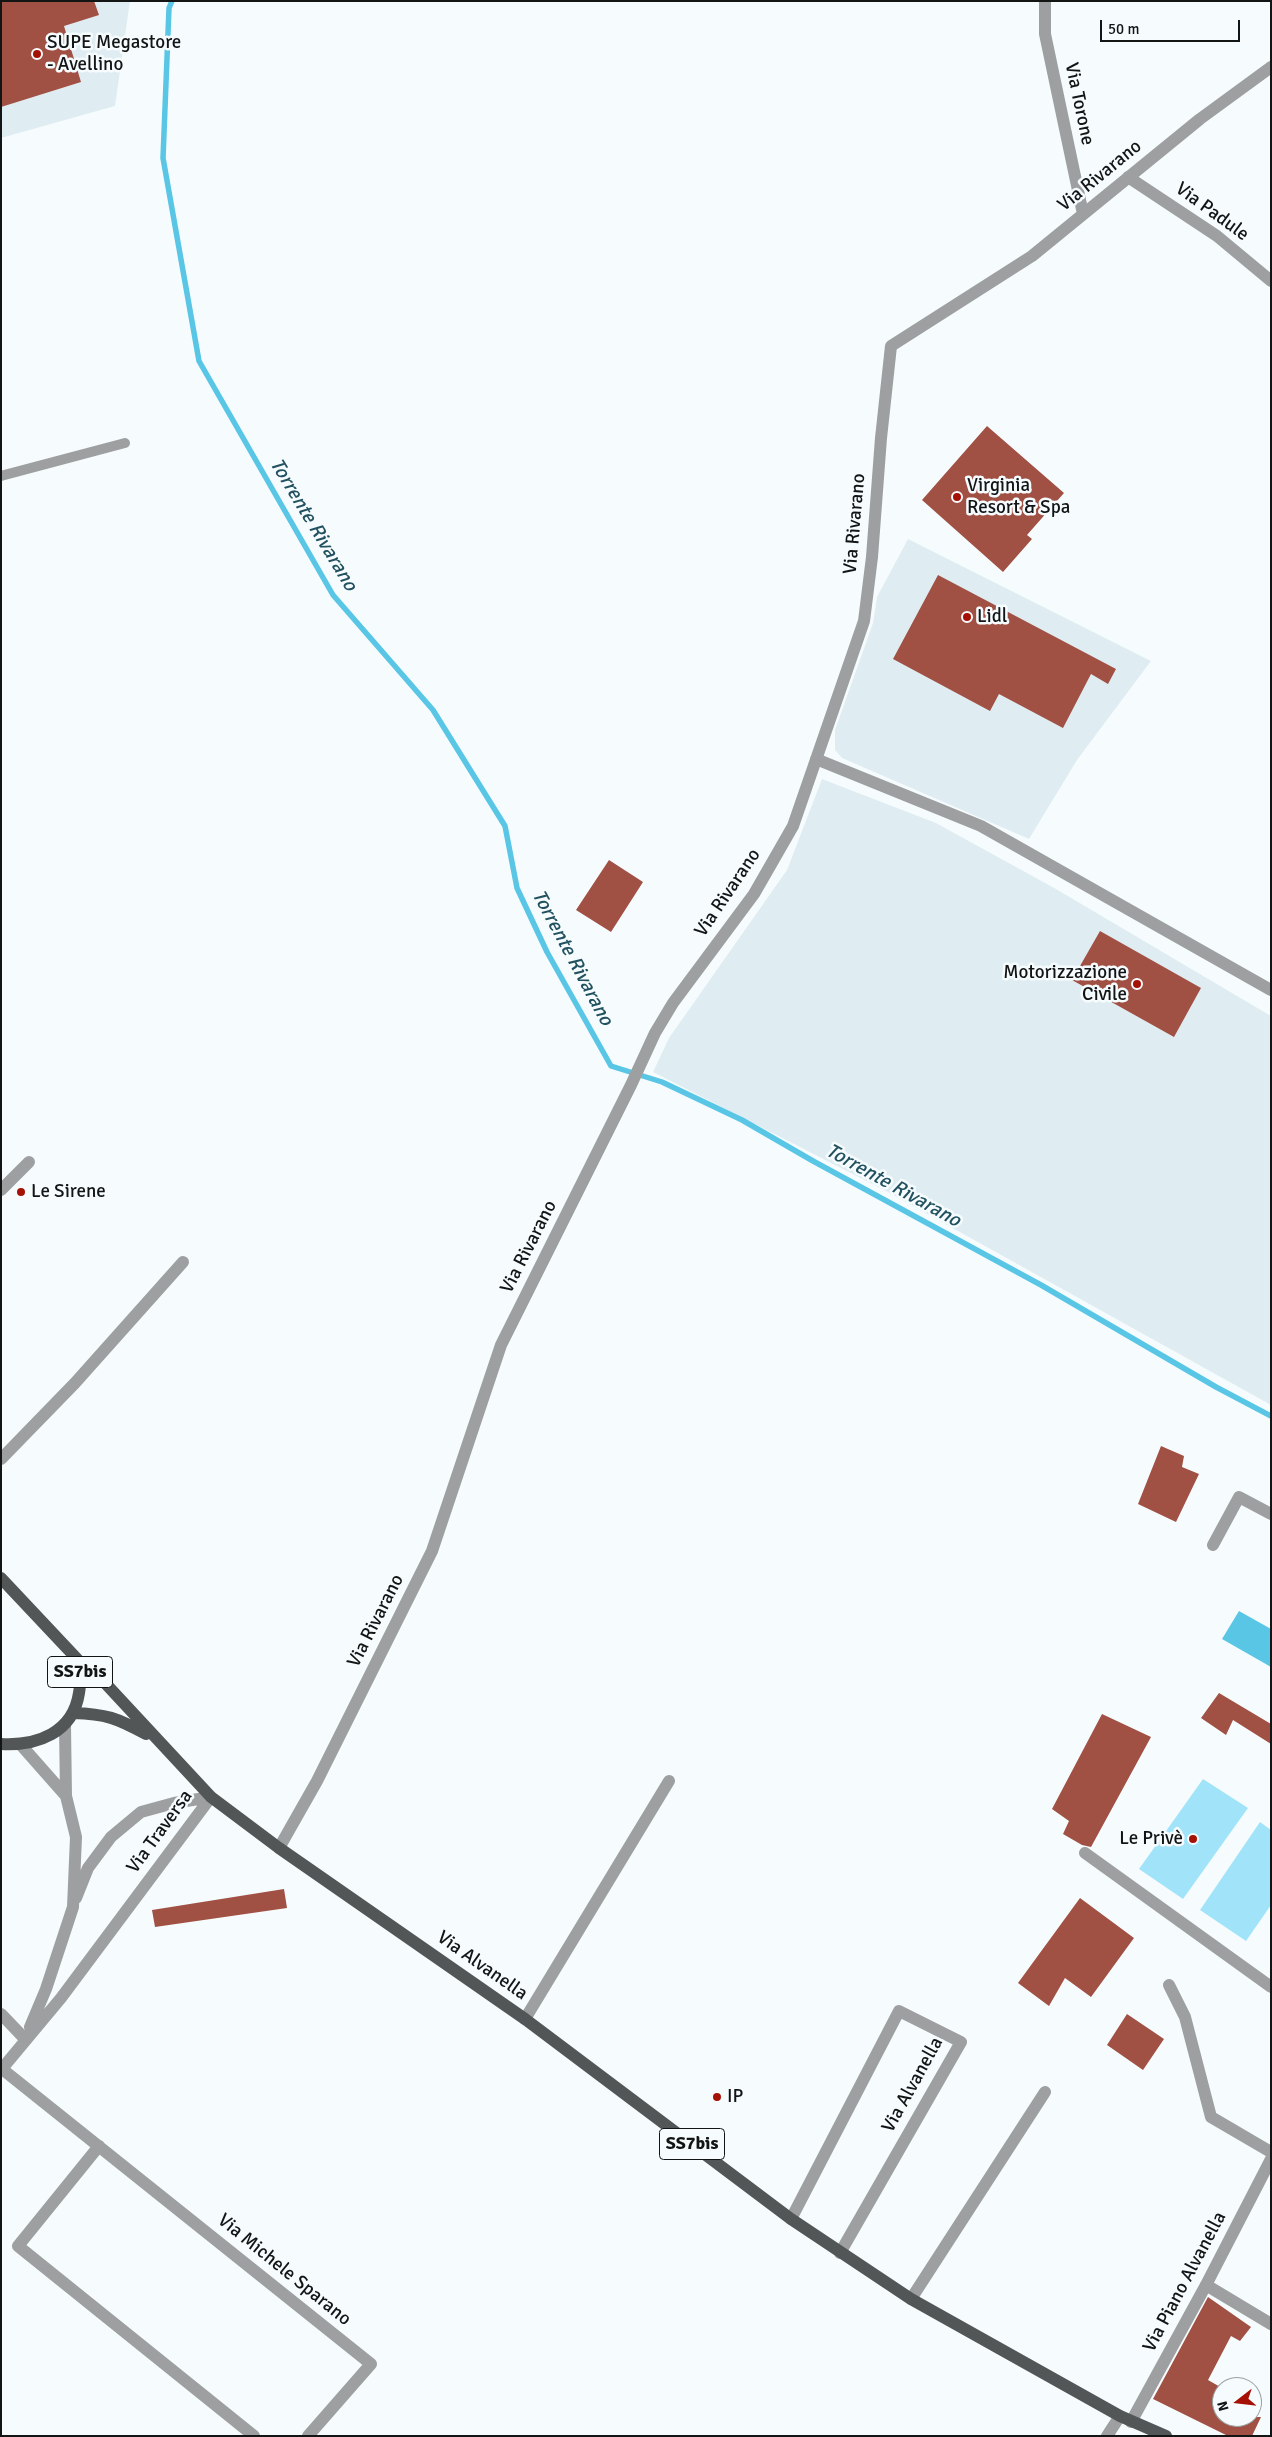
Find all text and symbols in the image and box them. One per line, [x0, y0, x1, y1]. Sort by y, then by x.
scale bar [1102, 10, 1242, 42]
text: 50 m [1108, 20, 1139, 38]
place label: SUPE Megastore - Avellino [47, 32, 181, 76]
marker: SUPE Megastore - Avellino [31, 48, 43, 60]
street label: Via Torone [1059, 61, 1099, 147]
street label: Via Rivarano [1053, 135, 1147, 217]
street label: Via Padule [1171, 178, 1253, 246]
water label: Torrente Rivarano [264, 454, 362, 596]
street label: Via Rivarano [839, 473, 871, 575]
place label: Virginia Resort & Spa [967, 475, 1070, 519]
marker: Virginia Resort & Spa [951, 491, 963, 503]
place label: Lidl [977, 606, 1007, 628]
marker: Lidl [961, 611, 973, 623]
street label: Via Rivarano [690, 845, 766, 941]
water label: Torrente Rivarano [526, 886, 618, 1030]
place label: Motorizzazione Civile [1003, 962, 1127, 1006]
marker: Motorizzazione Civile [1131, 978, 1143, 990]
water label: Torrente Rivarano [822, 1139, 964, 1233]
place label: Le Sirene [31, 1181, 106, 1203]
marker: Le Sirene [15, 1186, 27, 1198]
street label: Via Rivarano [496, 1197, 562, 1297]
street label: Via Rivarano [343, 1571, 409, 1671]
road number: SS7bis [48, 1656, 112, 1688]
street label: Via Traversa [122, 1786, 198, 1878]
place label: Le Privè [1119, 1828, 1183, 1850]
marker: Le Privè [1187, 1833, 1199, 1845]
street label: Via Alvanella [432, 1926, 532, 2006]
street label: Via Alvanella [877, 2033, 949, 2137]
place label: IP [727, 2086, 743, 2108]
marker: IP [711, 2091, 723, 2103]
road number: SS7bis [660, 2128, 724, 2160]
street label: Via Piano Alvanella [1138, 2208, 1232, 2356]
street label: Via Michele Sparano [213, 2209, 355, 2331]
north arrow [1212, 2377, 1262, 2427]
text: N [1214, 2399, 1233, 2413]

